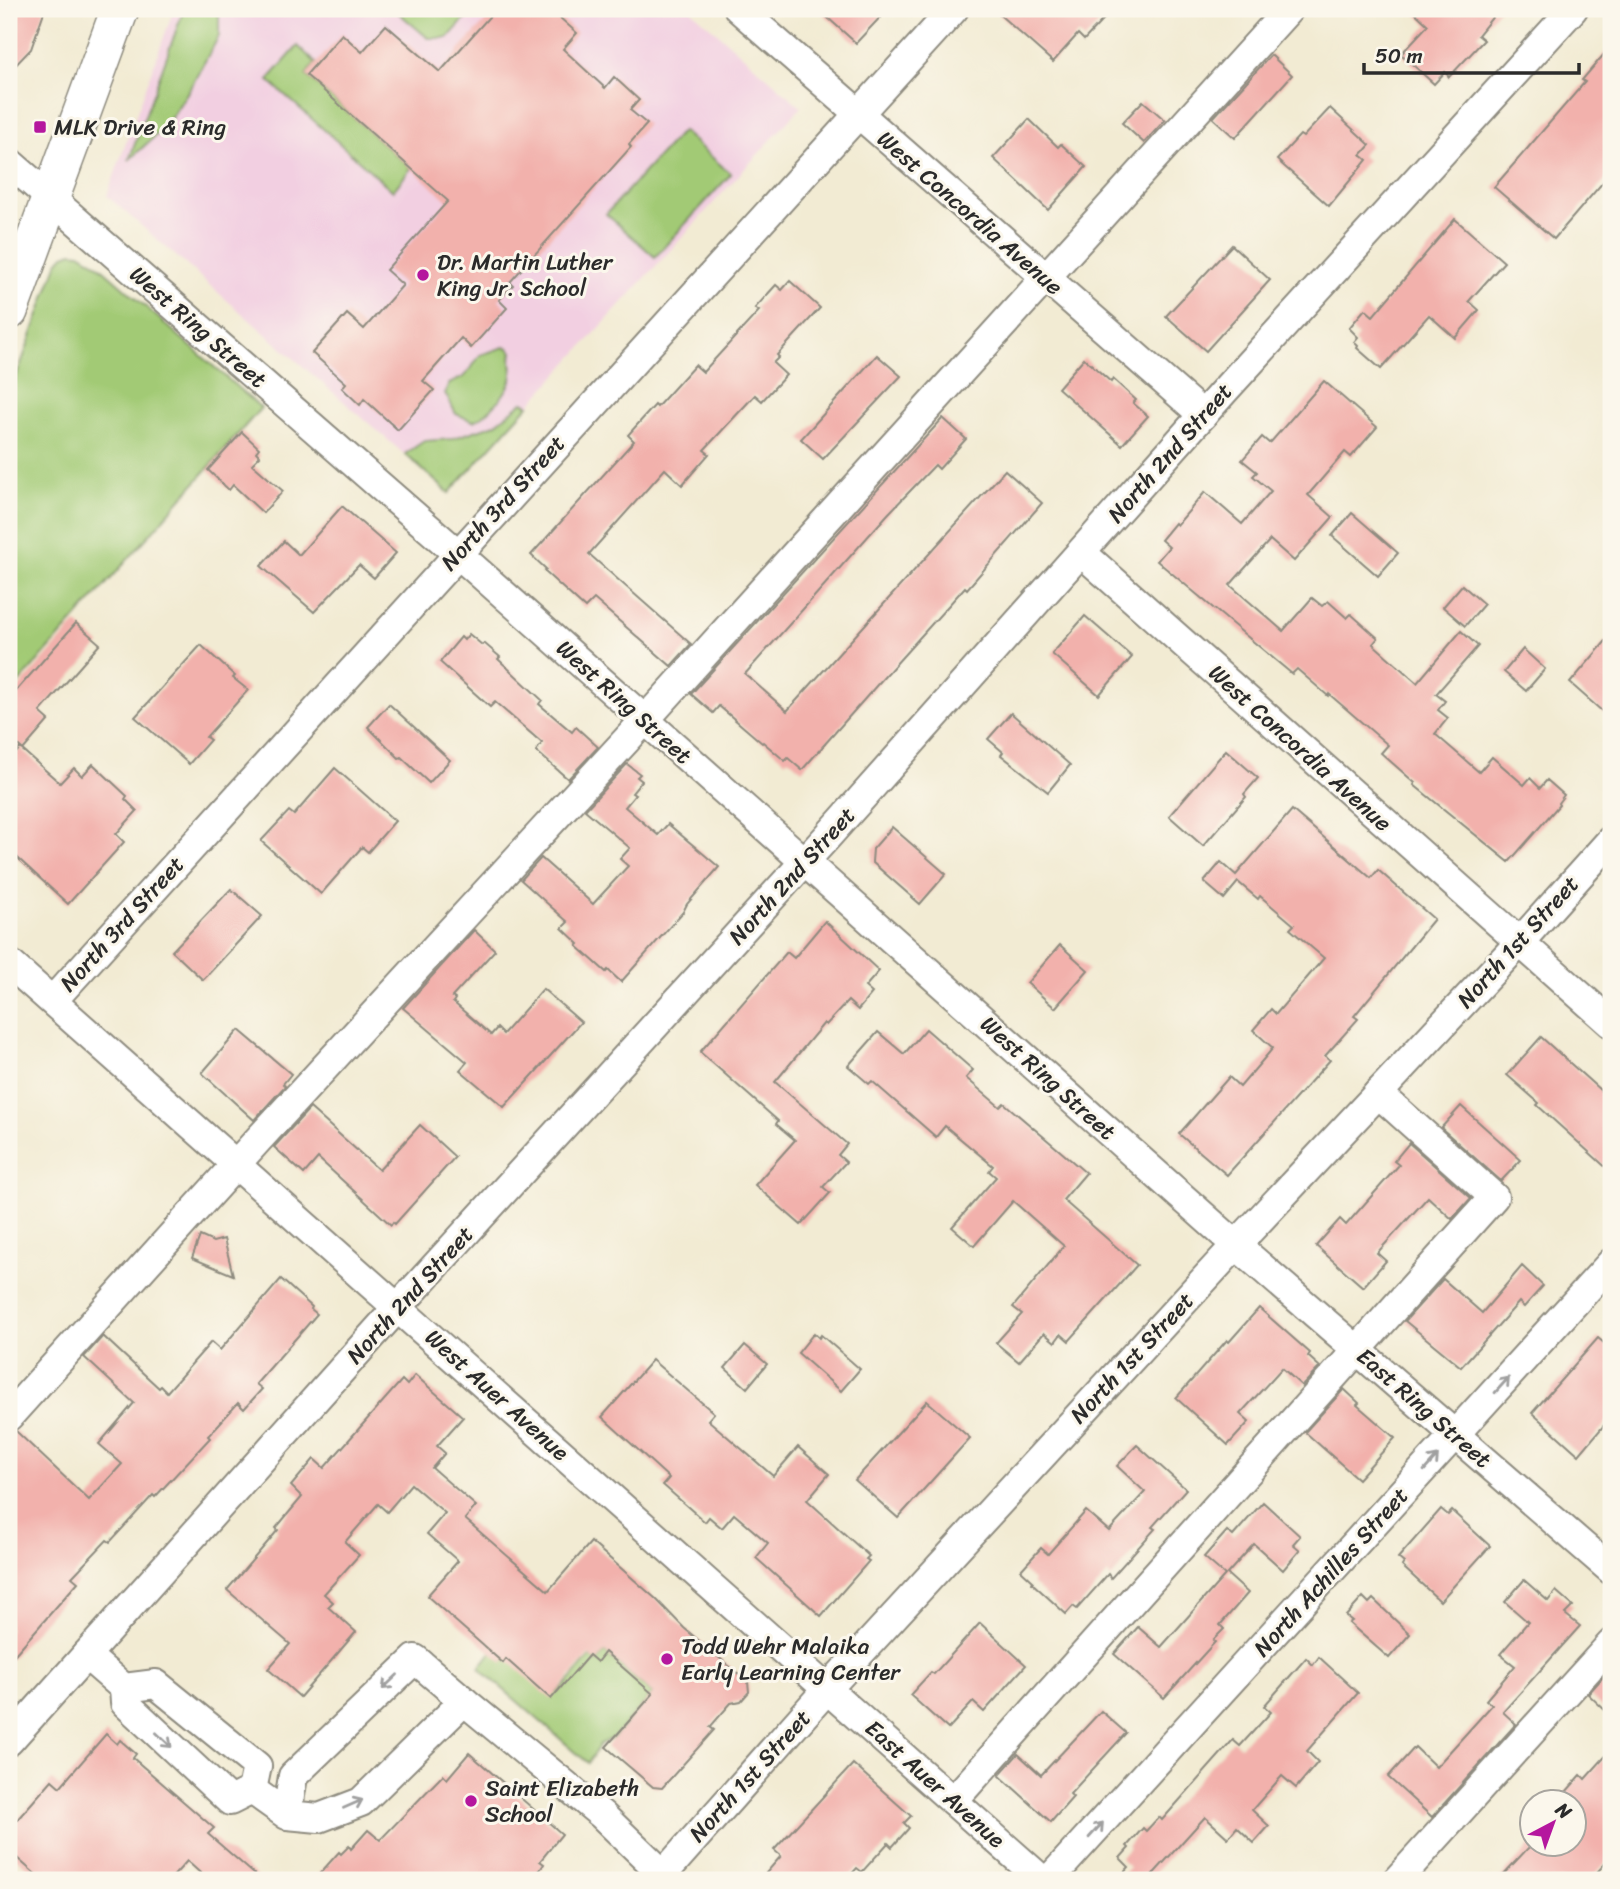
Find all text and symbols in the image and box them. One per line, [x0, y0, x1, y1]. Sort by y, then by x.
scale bar [1364, 32, 1580, 76]
text: 50 m [1375, 37, 1423, 75]
place label: MLK Drive & Ring [54, 107, 227, 148]
marker: MLK Drive & Ring [32, 119, 48, 135]
street label: West Concordia Avenue [867, 120, 1073, 306]
place label: Dr. Martin Luther King Jr. School [437, 242, 614, 309]
street label: West Ring Street [120, 255, 276, 399]
marker: Dr. Martin Luther King Jr. School [415, 267, 431, 283]
street label: North 2nd Street [1097, 373, 1243, 533]
street label: North 3rd Street [430, 425, 576, 581]
street label: West Ring Street [546, 629, 702, 775]
street label: West Concordia Avenue [1198, 654, 1402, 842]
street label: North 2nd Street [718, 797, 866, 955]
street label: North 3rd Street [49, 846, 195, 1002]
street label: North 1st Street [1446, 866, 1590, 1018]
street label: West Ring Street [970, 1005, 1126, 1151]
street label: North 2nd Street [336, 1216, 484, 1374]
street label: North 1st Street [1060, 1282, 1204, 1434]
street label: West Auer Avenue [415, 1318, 579, 1472]
street label: East Ring Street [1347, 1337, 1501, 1479]
one-way arrow [1493, 1377, 1510, 1394]
one-way arrow [1423, 1454, 1439, 1472]
street label: North Achilles Street [1243, 1477, 1419, 1667]
place label: Todd Wehr Malaika Early Learning Center [681, 1626, 901, 1693]
marker: Todd Wehr Malaika Early Learning Center [659, 1651, 675, 1667]
one-way arrow [382, 1673, 399, 1690]
street label: North 1st Street [678, 1700, 822, 1852]
street label: East Auer Avenue [855, 1709, 1015, 1859]
one-way arrow [155, 1731, 172, 1748]
place label: Saint Elizabeth School [485, 1768, 639, 1835]
north arrow [1518, 1787, 1588, 1857]
marker: Saint Elizabeth School [463, 1793, 479, 1809]
text: N [1547, 1793, 1580, 1828]
one-way arrow [342, 1797, 363, 1810]
one-way arrow [1087, 1822, 1104, 1839]

